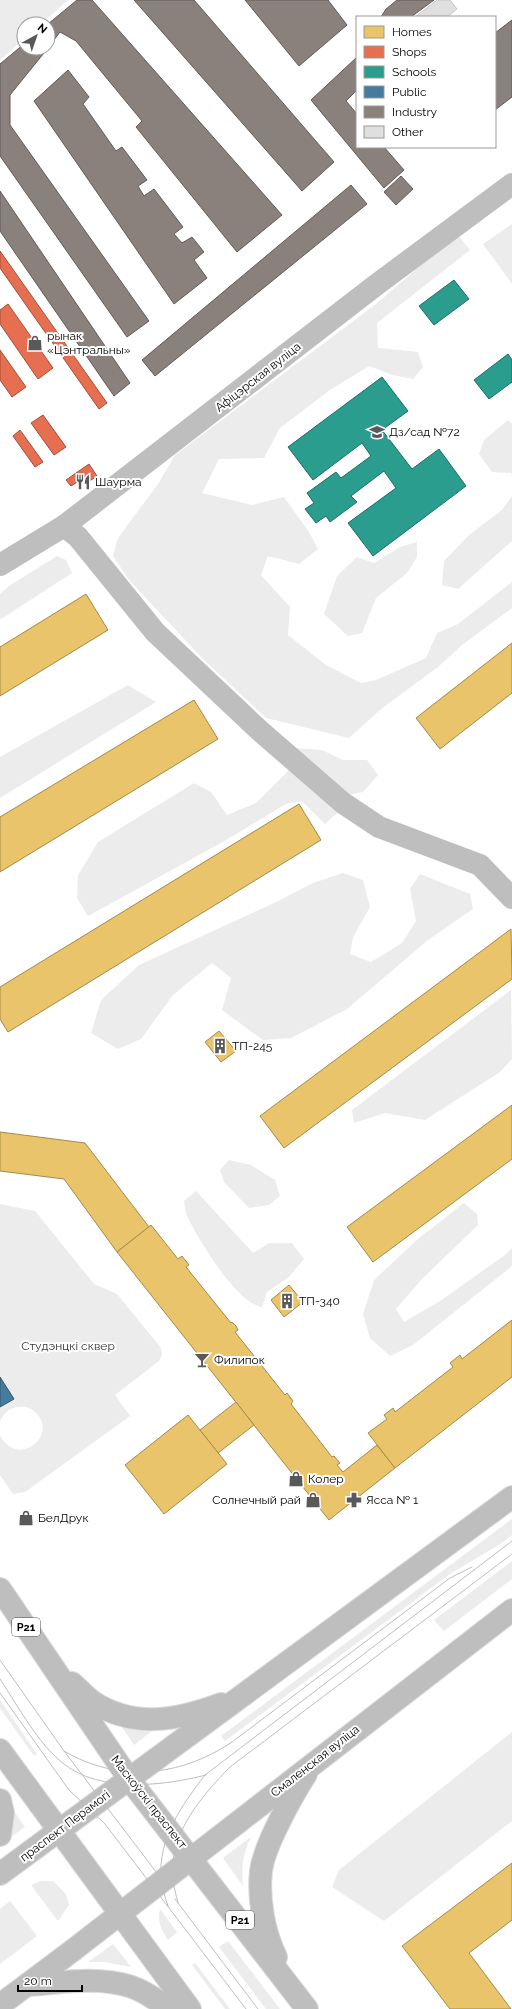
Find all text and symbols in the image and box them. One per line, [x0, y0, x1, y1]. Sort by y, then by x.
north arrow [16, 16, 56, 56]
legend [356, 16, 496, 148]
text: N [35, 21, 50, 36]
text: Homes [392, 25, 432, 39]
text: Shops [392, 45, 427, 59]
text: Schools [392, 65, 436, 79]
text: Public [392, 85, 427, 99]
text: Industry [392, 105, 438, 119]
text: Other [392, 125, 424, 139]
place label: рынак «Цэнтральны» [47, 329, 131, 357]
shop icon: рынак «Цэнтральны» [26, 334, 44, 352]
street label: Афіцэрская вуліца [213, 339, 303, 415]
school or university icon: Дз/сад №72 [368, 423, 386, 441]
place label: Дз/сад №72 [389, 425, 460, 439]
restaurant icon: Шаурма [74, 473, 92, 491]
place label: Шаурма [95, 475, 142, 489]
building icon: ТП-245 [211, 1037, 229, 1055]
place label: ТП-245 [232, 1039, 273, 1053]
building icon: ТП-340 [278, 1292, 296, 1310]
place label: ТП-340 [299, 1294, 340, 1308]
park label: Студэнцкі сквер [21, 1339, 115, 1353]
bar icon: Филипок [193, 1351, 211, 1369]
place label: Филипок [214, 1353, 265, 1367]
shop icon: Колер [287, 1470, 305, 1488]
place label: Колер [308, 1472, 344, 1486]
shop icon: Солнечный рай [304, 1491, 322, 1509]
pharmacy icon: Ясса № 1 [345, 1491, 363, 1509]
place label: Солнечный рай [212, 1493, 301, 1507]
place label: Ясса № 1 [366, 1493, 418, 1507]
shop icon: БелДрук [17, 1509, 35, 1527]
place label: БелДрук [38, 1511, 89, 1525]
road number: Р21 [12, 1618, 40, 1636]
street label: Смаленская вуліца [268, 1722, 362, 1800]
street label: Маскоўскі праспект [108, 1753, 190, 1852]
street label: праспект Перамогі [17, 1788, 113, 1864]
road number: Р21 [226, 1911, 254, 1929]
scale bar [18, 1967, 82, 1993]
text: 20 m [24, 1974, 52, 1988]

